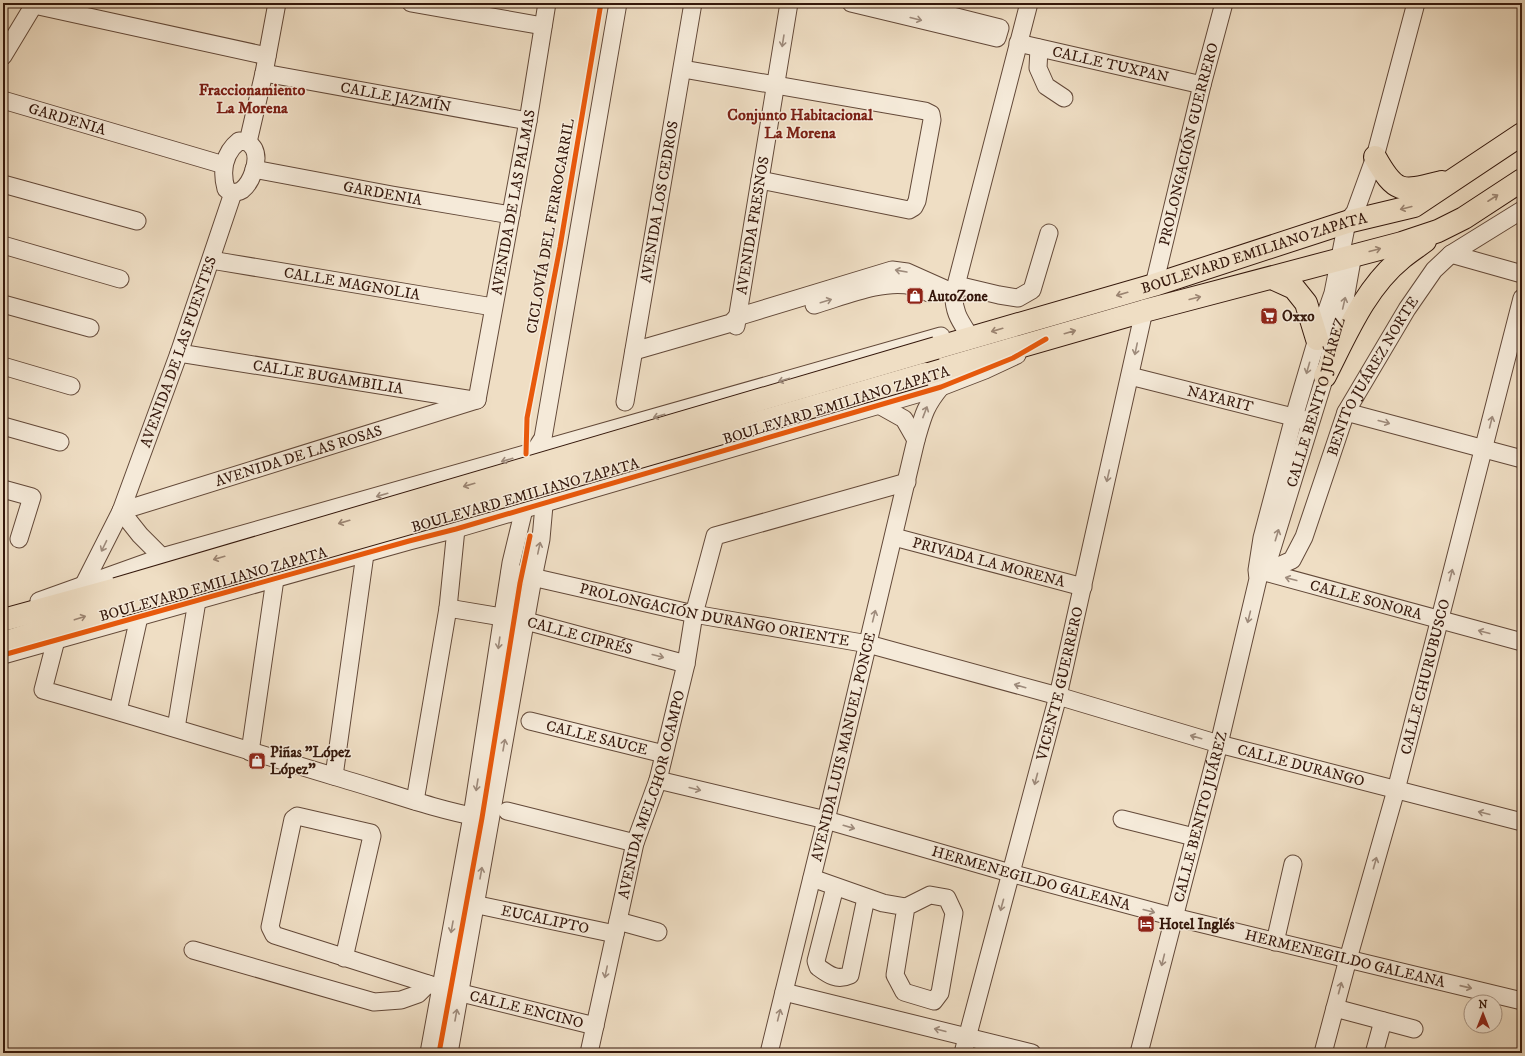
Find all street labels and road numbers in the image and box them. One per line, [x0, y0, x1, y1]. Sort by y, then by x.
street label: PROLONGACIÓN GUERRERO [1155, 41, 1223, 248]
street label: CALLE TUXPAN [1050, 42, 1171, 87]
street label: CALLE JAZMÍN [339, 78, 453, 117]
street label: GARDENIA [26, 99, 108, 140]
street label: AVENIDA DE LAS PALMAS [487, 108, 540, 297]
street label: CICLOVÍA DEL FERROCARRIL [521, 117, 579, 335]
street label: AVENIDA LOS CEDROS [636, 119, 683, 284]
street label: AVENIDA FRESNOS [732, 155, 774, 296]
street label: GARDENIA [342, 177, 424, 210]
street label: BOULEVARD EMILIANO ZAPATA [1139, 208, 1369, 298]
street label: AVENIDA DE LAS FUENTES [136, 254, 221, 450]
street label: CALLE MAGNOLIA [282, 263, 422, 305]
street label: BENITO JUÁREZ NORTE [1323, 293, 1423, 459]
street label: CALLE BENITO JUÁREZ [1282, 315, 1350, 490]
street label: CALLE BUGAMBILIA [252, 356, 405, 399]
street label: BOULEVARD EMILIANO ZAPATA [720, 362, 952, 449]
street label: NAYARIT [1185, 382, 1256, 417]
street label: AVENIDA DE LAS ROSAS [213, 421, 385, 491]
street label: BOULEVARD EMILIANO ZAPATA [409, 454, 642, 537]
street label: PRIVADA LA MORENA [910, 533, 1067, 592]
street label: BOULEVARD EMILIANO ZAPATA [97, 543, 330, 626]
street label: CALLE SONORA [1308, 576, 1425, 625]
street label: PROLONGACIÓN DURANGO ORIENTE [578, 579, 851, 651]
street label: CALLE CHURUBUSCO [1396, 597, 1455, 757]
street label: VICENTE GUERRERO [1032, 605, 1088, 763]
street label: CALLE CIPRÉS [525, 613, 635, 659]
street label: AVENIDA LUIS MANUEL PONCE [807, 630, 880, 863]
street label: AVENIDA MELCHOR OCAMPO [614, 688, 689, 901]
street label: CALLE SAUCE [544, 716, 650, 760]
street label: CALLE BENITO JUÁREZ [1169, 729, 1232, 904]
street label: CALLE DURANGO [1235, 740, 1366, 791]
street label: HERMENEGILDO GALEANA [929, 842, 1133, 915]
street label: EUCALIPTO [499, 901, 591, 938]
street label: HERMENEGILDO GALEANA [1243, 925, 1448, 992]
street label: CALLE ENCINO [468, 986, 585, 1033]

